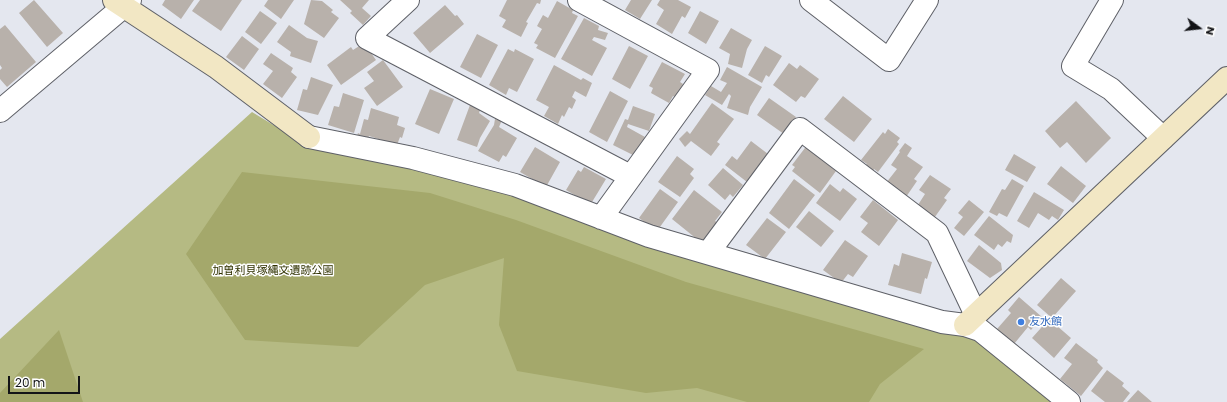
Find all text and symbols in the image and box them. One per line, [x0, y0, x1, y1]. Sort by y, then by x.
north arrow [1179, 8, 1219, 48]
text: N [1202, 25, 1219, 37]
park label: 加曽利貝塚縄文遺跡公園 [213, 264, 333, 278]
place label: 友水館 [1029, 315, 1062, 329]
marker: 友水館 [1016, 317, 1026, 327]
scale bar [10, 368, 82, 394]
text: 20 m [15, 374, 45, 391]

